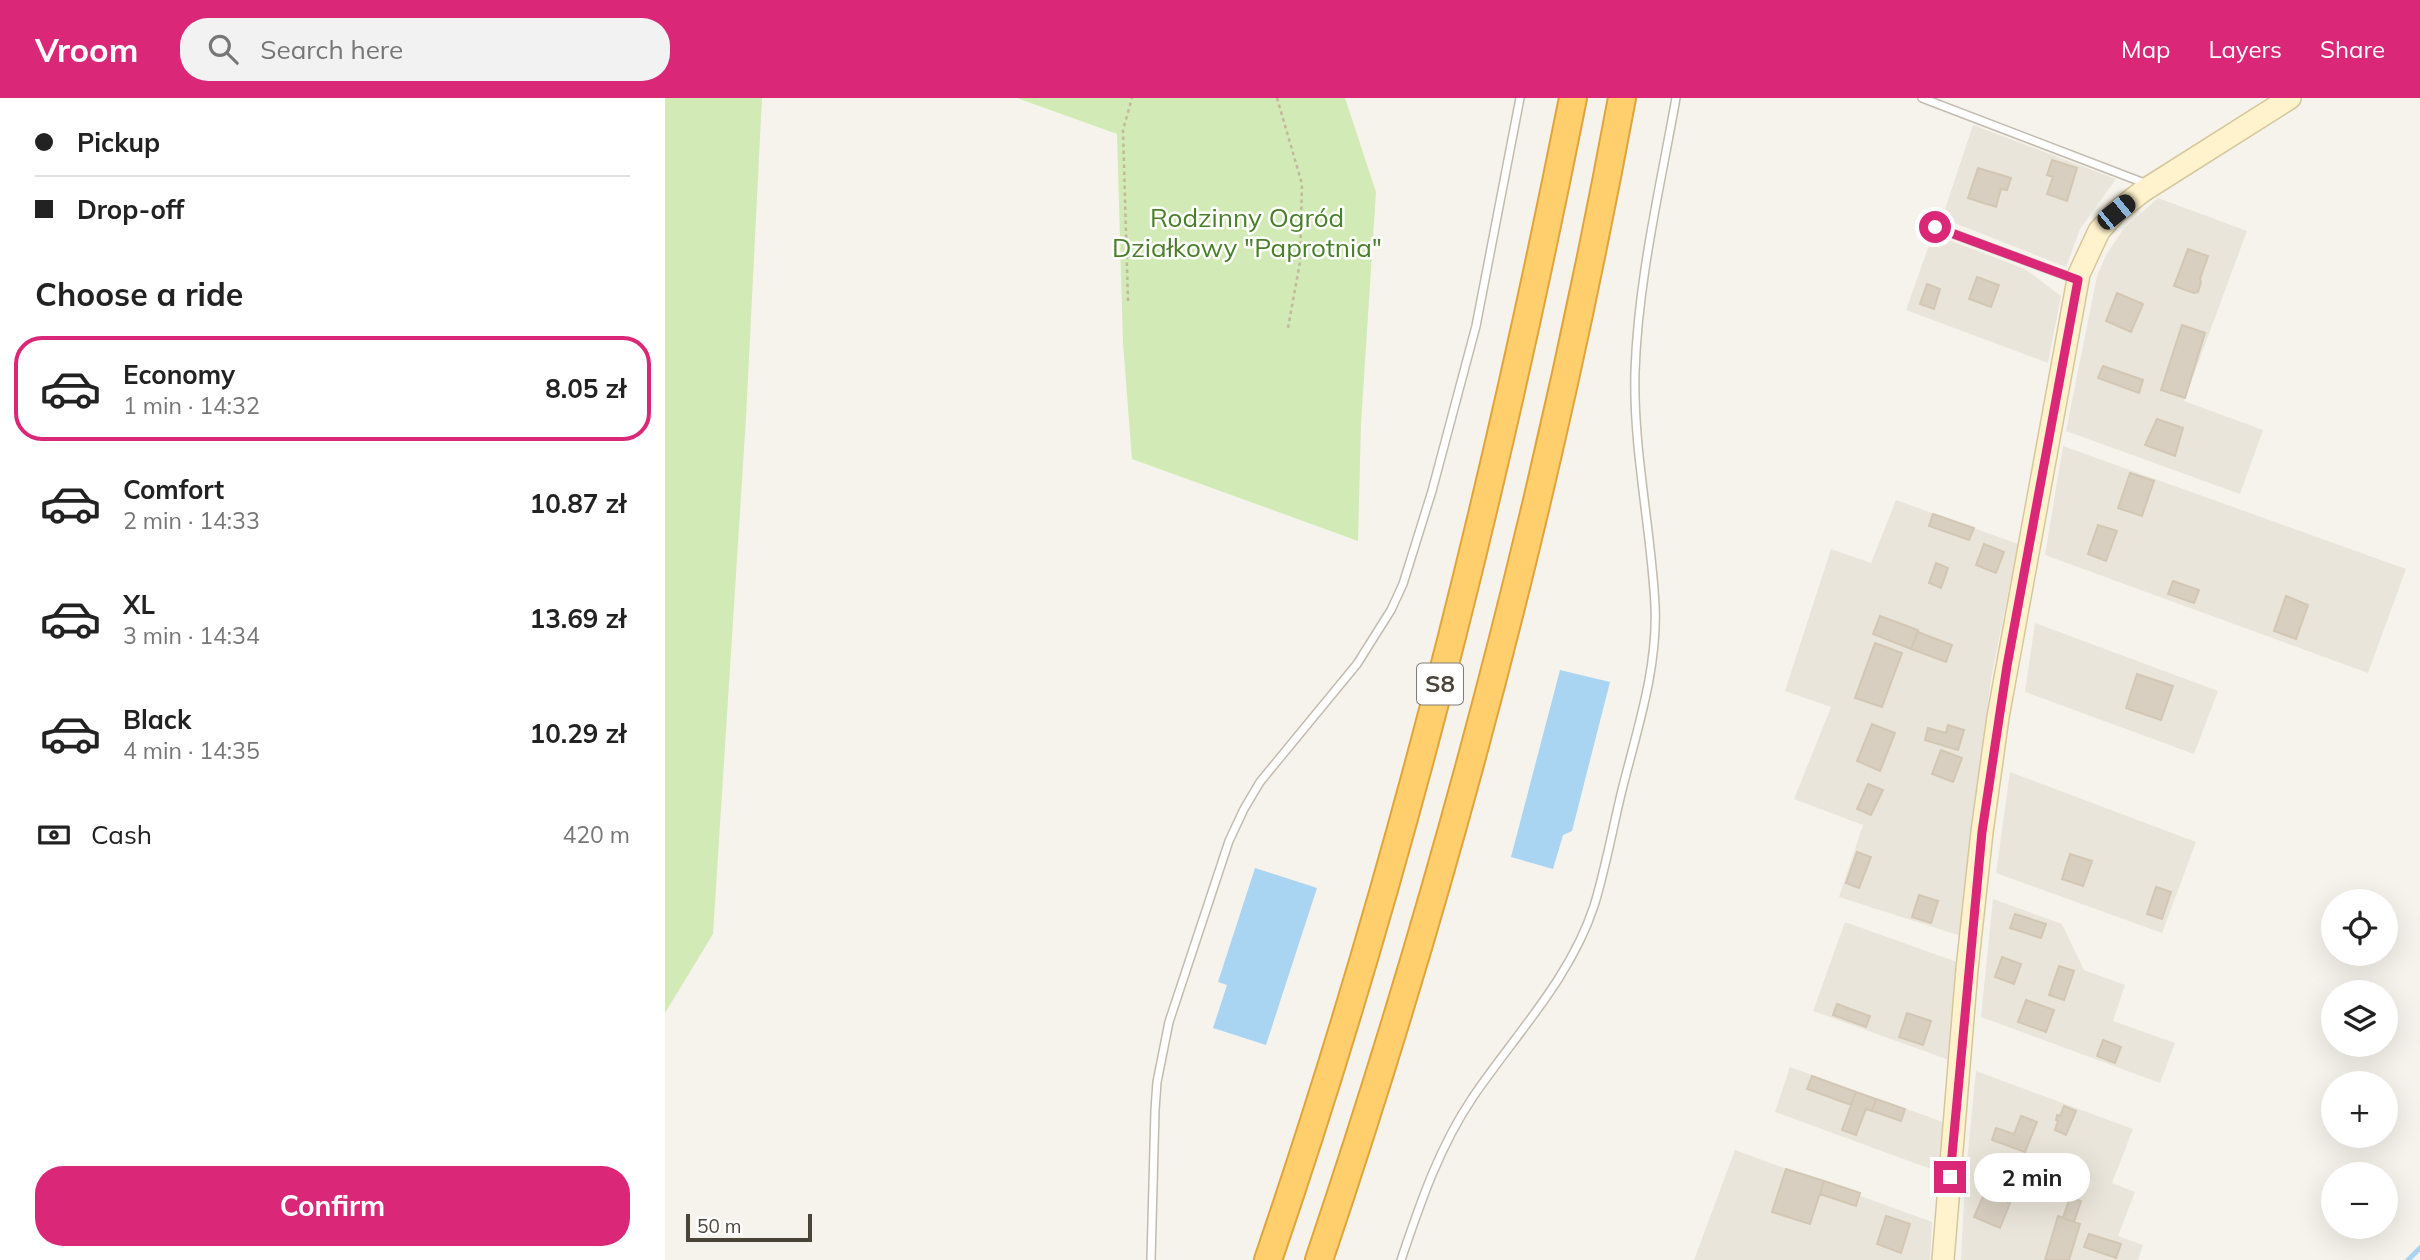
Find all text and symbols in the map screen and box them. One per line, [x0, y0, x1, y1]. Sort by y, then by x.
search box [180, 18, 670, 81]
text: Vroom [35, 29, 138, 70]
icon: search [204, 30, 242, 68]
text: Search here [260, 33, 403, 66]
text: Map [2121, 34, 2170, 64]
text: Layers [2208, 34, 2282, 64]
text: Share [2320, 34, 2385, 64]
text: Pickup [77, 126, 160, 159]
car [2094, 191, 2139, 233]
text: Drop-off [77, 193, 184, 226]
park label: Rodzinny Ogród Działkowy "Paprotnia" [1112, 201, 1382, 264]
route start [1919, 211, 1951, 243]
text: Choose a ride [35, 274, 243, 314]
icon: car [39, 357, 102, 420]
text: Economy [123, 358, 235, 391]
text: 8.05 zł [545, 372, 626, 405]
text: 1 min · 14:32 [123, 391, 260, 420]
icon: car [39, 472, 102, 535]
text: Comfort [123, 473, 224, 506]
text: 10.87 zł [530, 487, 626, 520]
text: 2 min · 14:33 [123, 506, 260, 535]
icon: car [39, 587, 102, 650]
text: XL [123, 588, 155, 621]
text: 13.69 zł [530, 602, 626, 635]
text: 3 min · 14:34 [123, 621, 260, 650]
road number: S8 [1417, 664, 1463, 704]
icon: car [39, 702, 102, 765]
text: Black [123, 703, 191, 736]
text: 10.29 zł [530, 717, 626, 750]
text: 4 min · 14:35 [123, 736, 260, 765]
icon: cash [35, 816, 73, 854]
text: Cash [91, 818, 152, 851]
text: 420 m [562, 820, 630, 849]
map controls [2321, 889, 2398, 1239]
button: locate [2321, 889, 2398, 966]
button: layers [2321, 980, 2398, 1057]
button: + [2321, 1071, 2398, 1148]
callout: 2 min [1975, 1152, 2090, 1202]
route end [1934, 1161, 1966, 1193]
button: − [2321, 1162, 2398, 1239]
text: 2 min [2002, 1163, 2062, 1192]
button: Confirm [35, 1166, 630, 1246]
scale bar [686, 1211, 812, 1243]
text: 50 m [697, 1214, 741, 1238]

